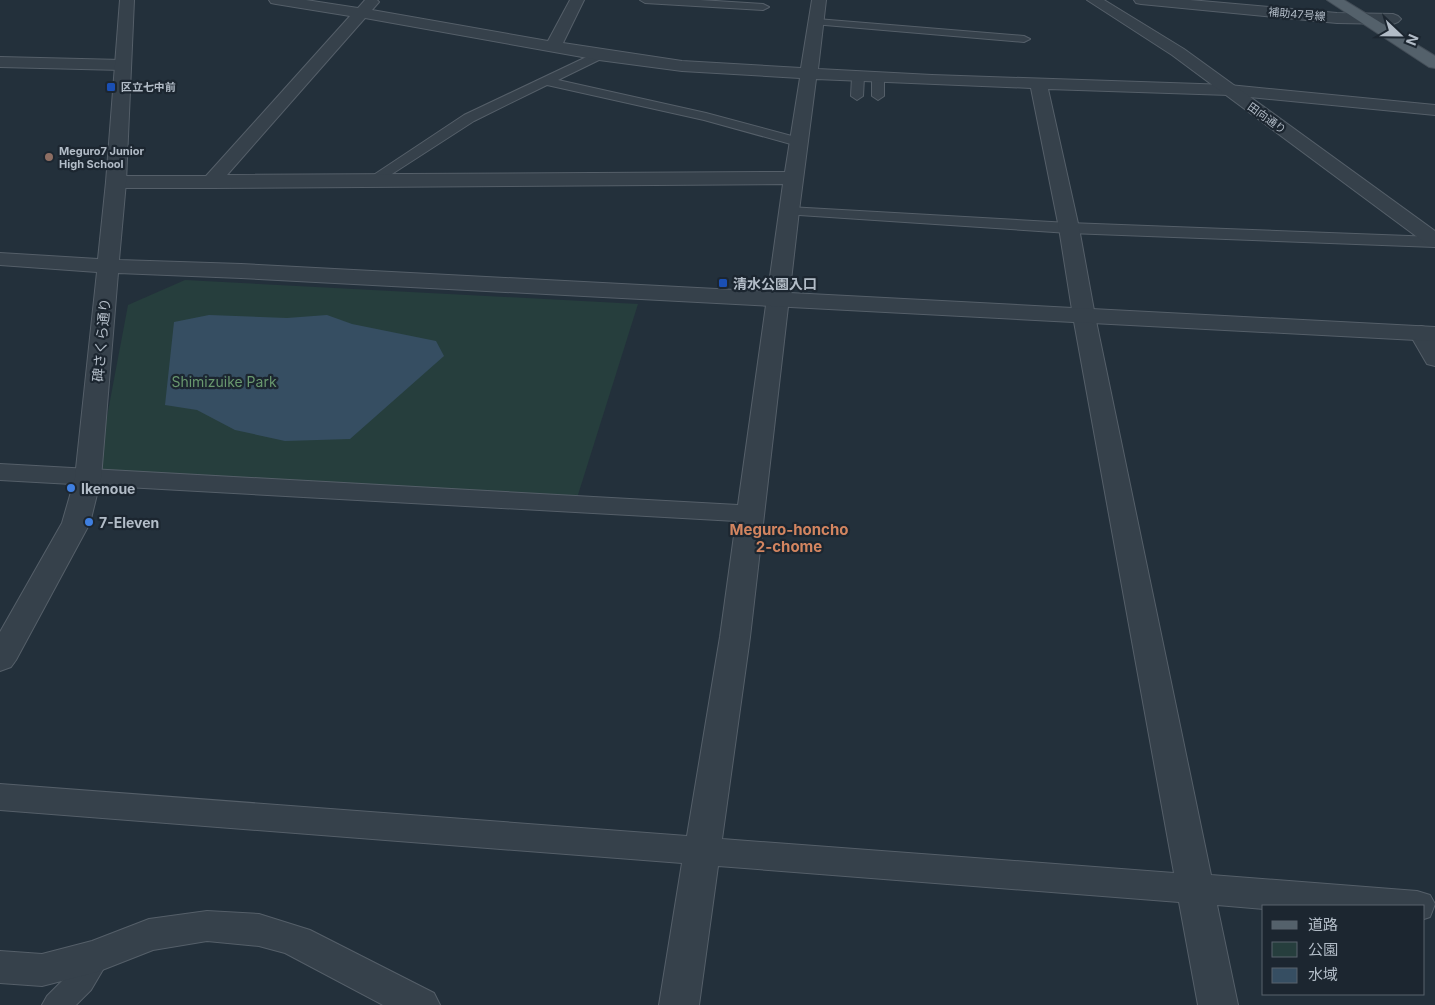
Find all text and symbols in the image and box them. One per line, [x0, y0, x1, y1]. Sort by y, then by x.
street label: 補助47号線 [1268, 5, 1326, 23]
north arrow [1375, 10, 1425, 60]
text: N [1403, 32, 1422, 48]
place label: 区立七中前 [121, 80, 176, 94]
marker: 区立七中前 [105, 81, 117, 93]
street label: 田向通り [1245, 99, 1289, 137]
place label: Meguro7 Junior High School [59, 144, 144, 171]
marker: Meguro7 Junior High School [43, 151, 55, 163]
place label: 清水公園入口 [733, 275, 817, 292]
marker: 清水公園入口 [717, 277, 729, 289]
street label: 碑さくら通り [89, 297, 113, 383]
park label: Shimizuike Park [171, 373, 277, 390]
place label: Ikenoue [81, 480, 135, 497]
marker: Ikenoue [65, 482, 77, 494]
place label: 7-Eleven [99, 514, 159, 531]
marker: 7-Eleven [83, 516, 95, 528]
district label: Meguro-honcho 2-chome [730, 520, 848, 556]
legend [1262, 905, 1425, 995]
text: 道路 [1308, 915, 1338, 934]
text: 公園 [1308, 940, 1338, 959]
text: 水域 [1308, 965, 1338, 984]

